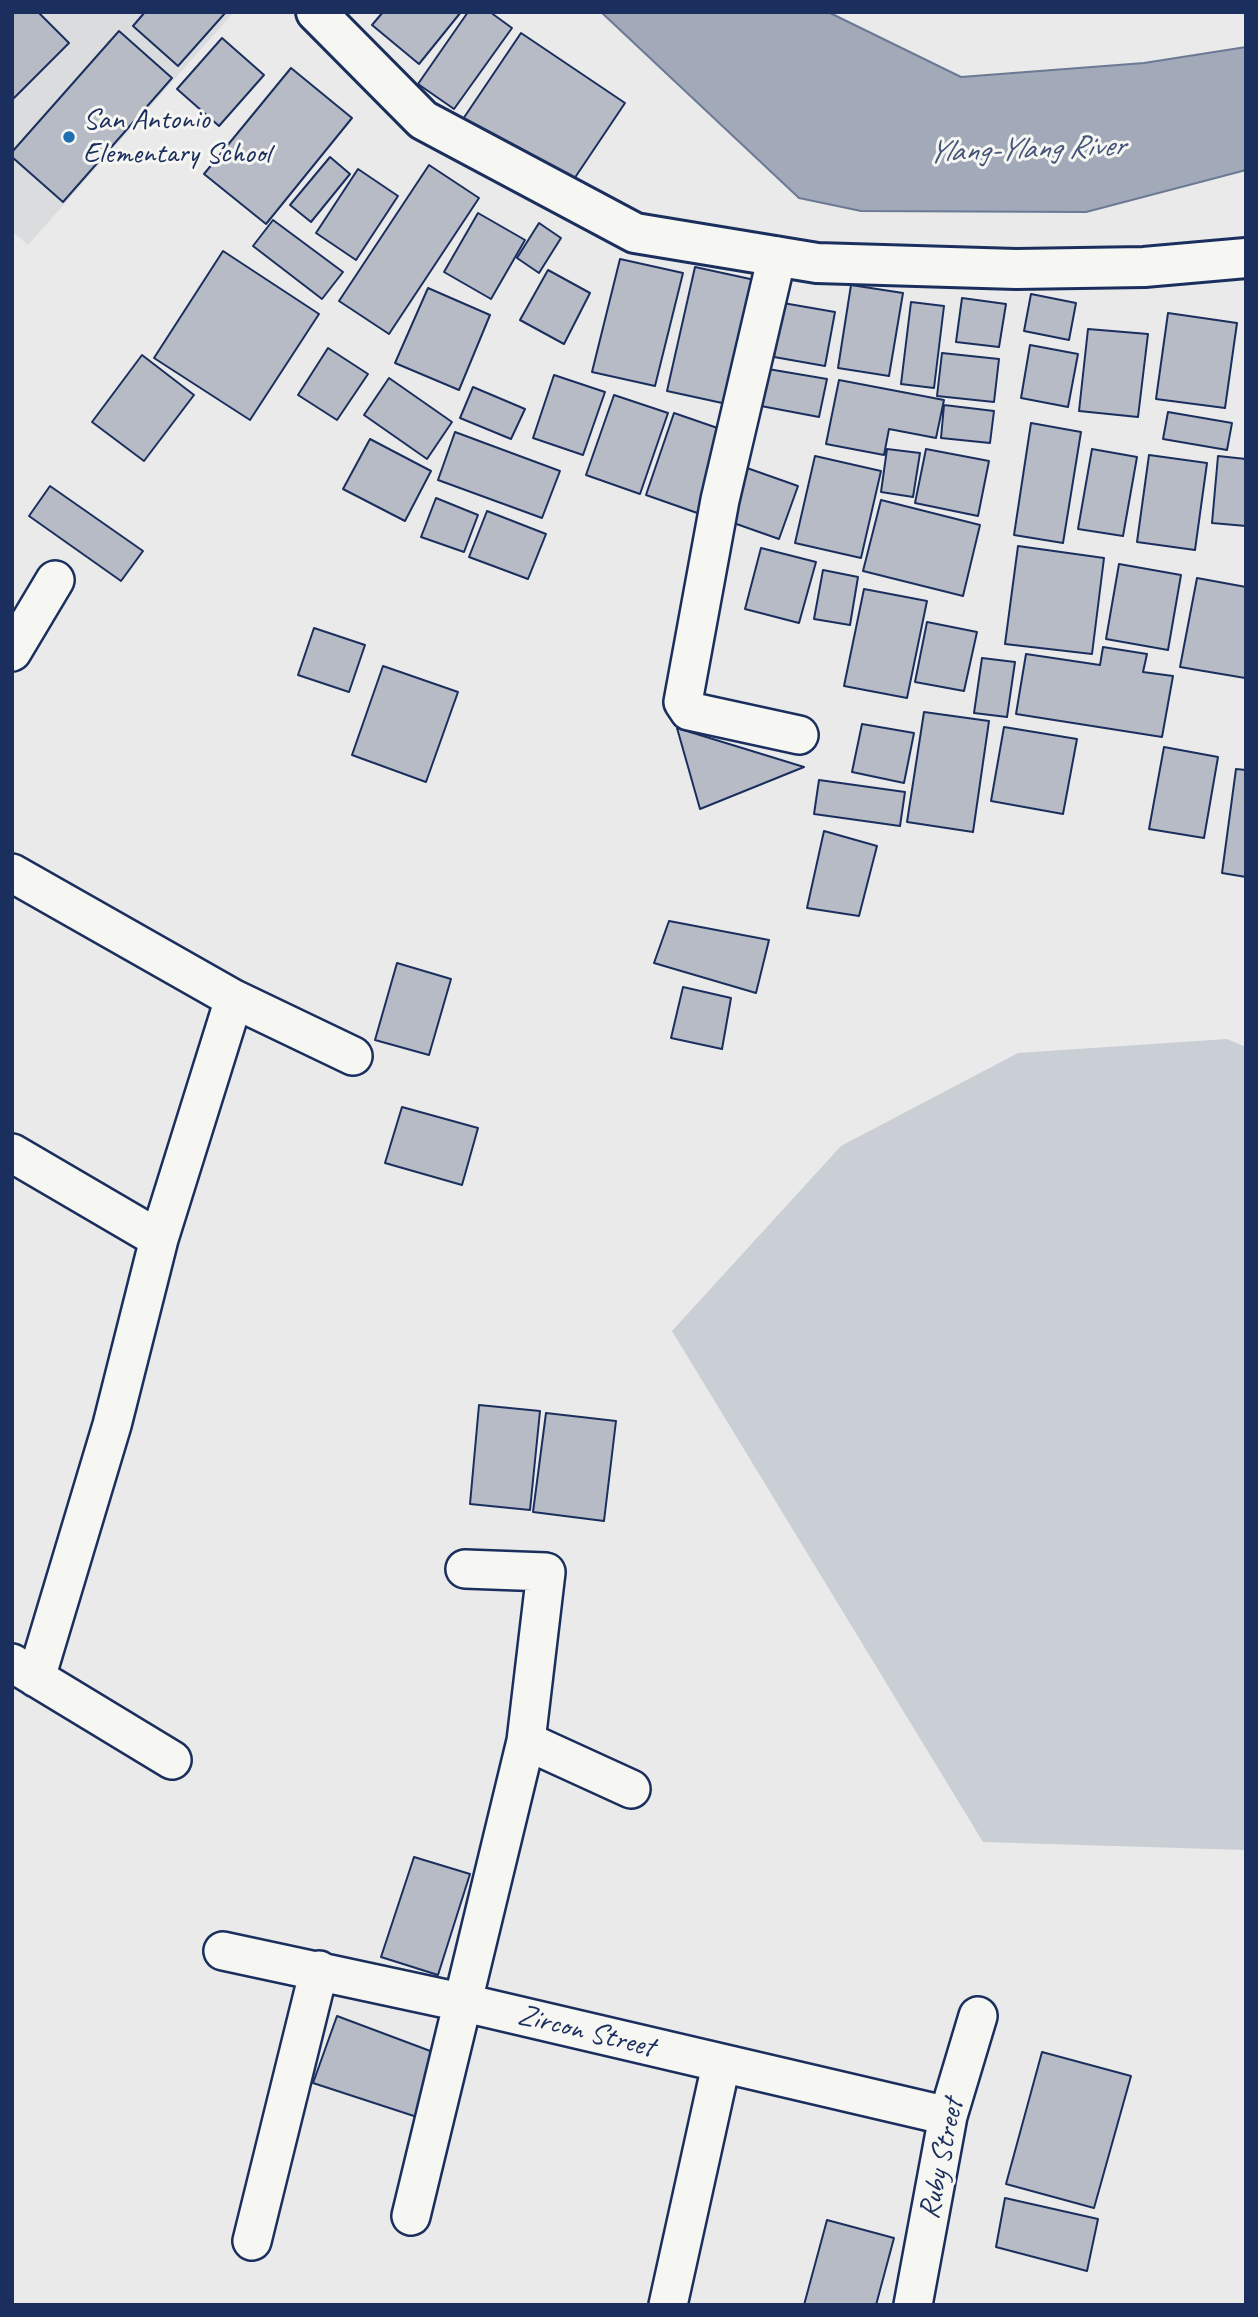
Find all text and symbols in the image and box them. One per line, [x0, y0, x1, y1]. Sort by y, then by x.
place label: San Antonio Elementary School [83, 102, 270, 172]
water label: Ylang-Ylang River [927, 127, 1125, 173]
marker: San Antonio Elementary School [61, 129, 77, 145]
street label: Zircon Street [514, 1998, 658, 2066]
street label: Ruby Street [912, 2096, 972, 2222]

